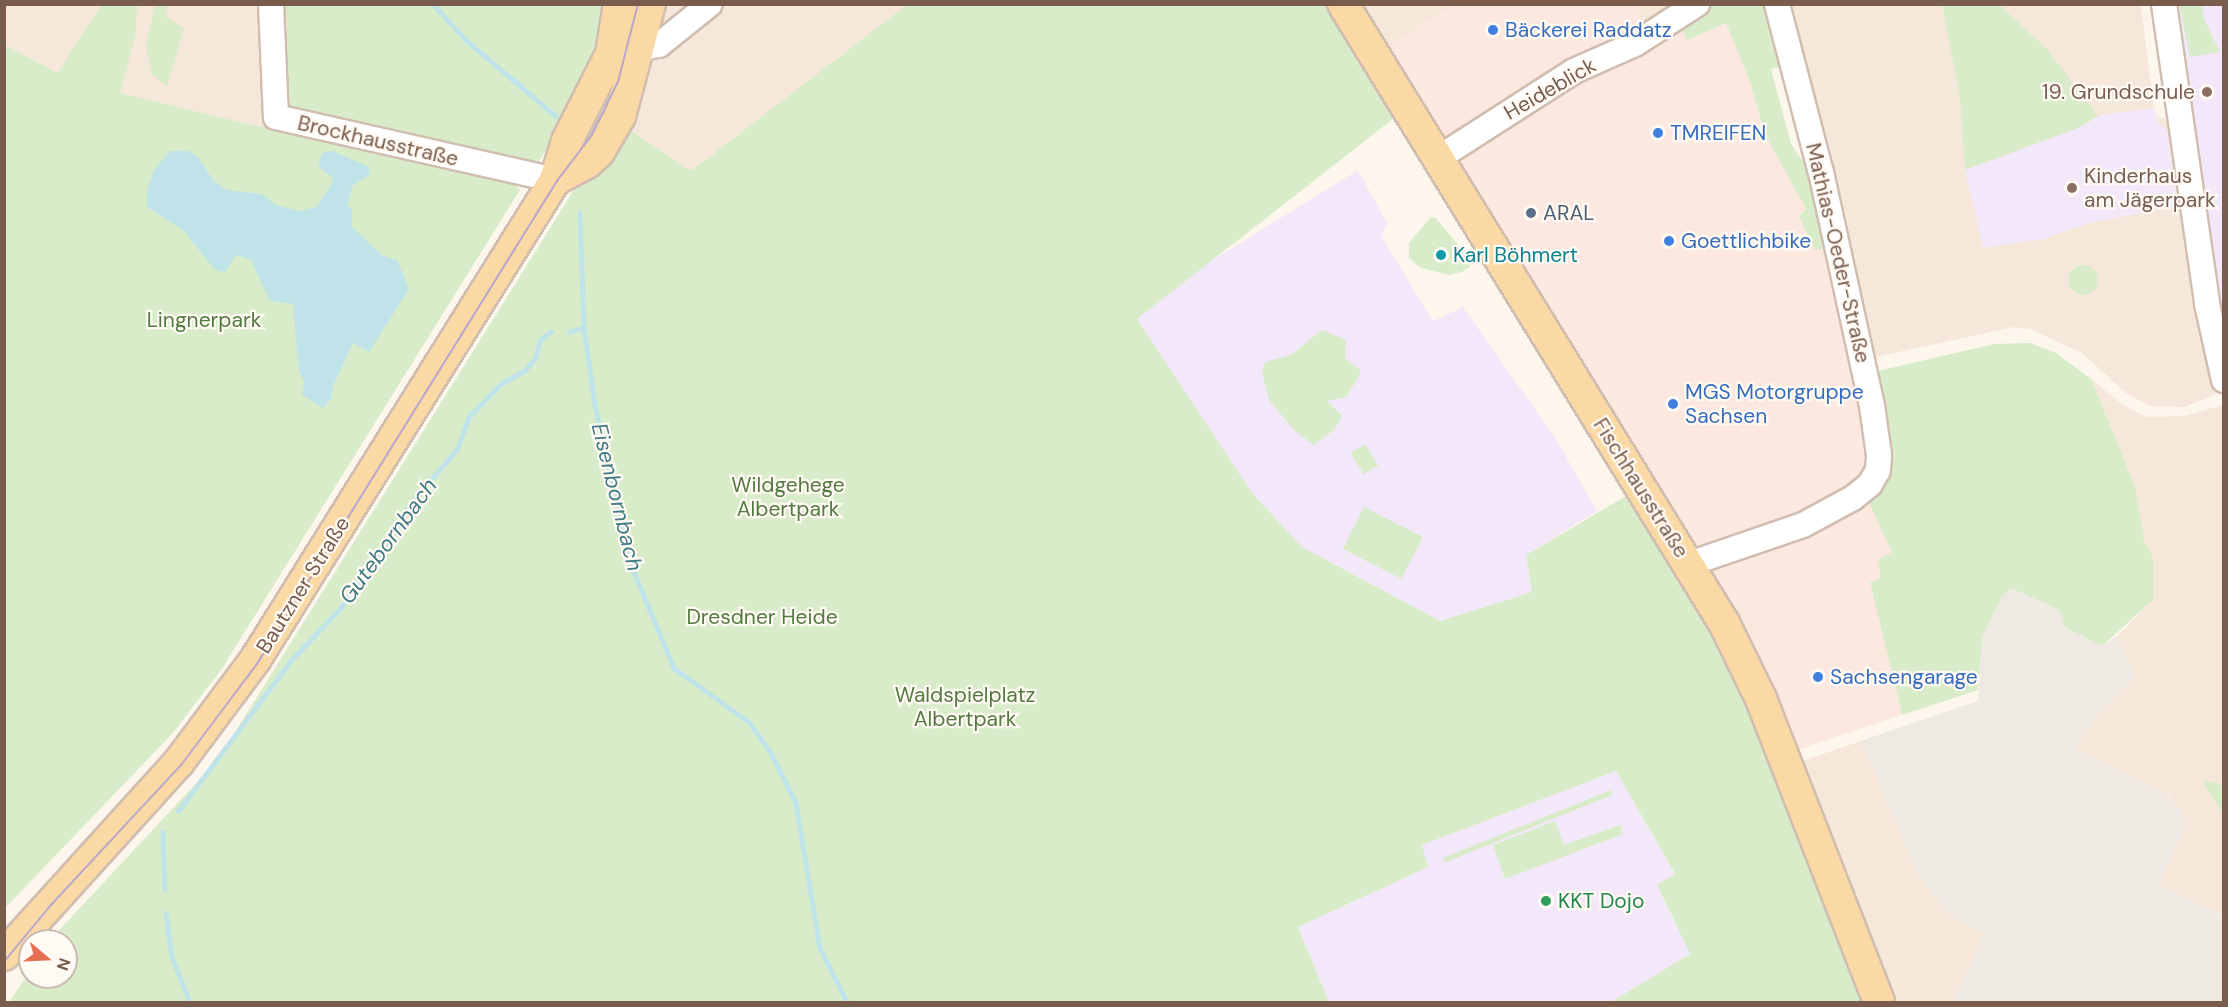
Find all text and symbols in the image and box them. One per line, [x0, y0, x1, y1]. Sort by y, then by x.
place label: Bäckerei Raddatz [1505, 17, 1672, 43]
marker: Bäckerei Raddatz [1486, 23, 1500, 37]
street label: Heideblick [1500, 53, 1600, 125]
place label: 19. Grundschule [2042, 79, 2195, 105]
marker: 19. Grundschule [2200, 85, 2214, 99]
street label: Brockhausstraße [295, 110, 461, 172]
place label: TMREIFEN [1670, 120, 1766, 146]
marker: TMREIFEN [1651, 126, 1665, 140]
street label: Mathias-Oeder-Straße [1800, 141, 1876, 365]
place label: Kinderhaus am Jägerpark [2084, 163, 2216, 213]
marker: Kinderhaus am Jägerpark [2065, 181, 2079, 195]
place label: ARAL [1543, 200, 1594, 226]
marker: ARAL [1524, 206, 1538, 220]
place label: Goettlichbike [1681, 228, 1811, 254]
marker: Goettlichbike [1662, 234, 1676, 248]
place label: Karl Böhmert [1453, 242, 1578, 268]
marker: Karl Böhmert [1434, 248, 1448, 262]
park label: Lingnerpark [147, 307, 261, 333]
place label: MGS Motorgruppe Sachsen [1685, 379, 1864, 429]
marker: MGS Motorgruppe Sachsen [1666, 397, 1680, 411]
street label: Fischhausstraße [1588, 413, 1694, 563]
water label: Eisenbornbach [586, 420, 648, 574]
park label: Wildgehege Albertpark [731, 472, 845, 522]
water label: Gutebornbach [334, 473, 442, 609]
street label: Bautzner Straße [251, 512, 355, 658]
park label: Dresdner Heide [686, 604, 838, 630]
place label: Sachsengarage [1830, 664, 1978, 690]
marker: Sachsengarage [1811, 670, 1825, 684]
park label: Waldspielplatz Albertpark [895, 682, 1035, 732]
place label: KKT Dojo [1558, 888, 1644, 914]
marker: KKT Dojo [1539, 894, 1553, 908]
north arrow [18, 929, 78, 989]
text: N [52, 955, 75, 973]

